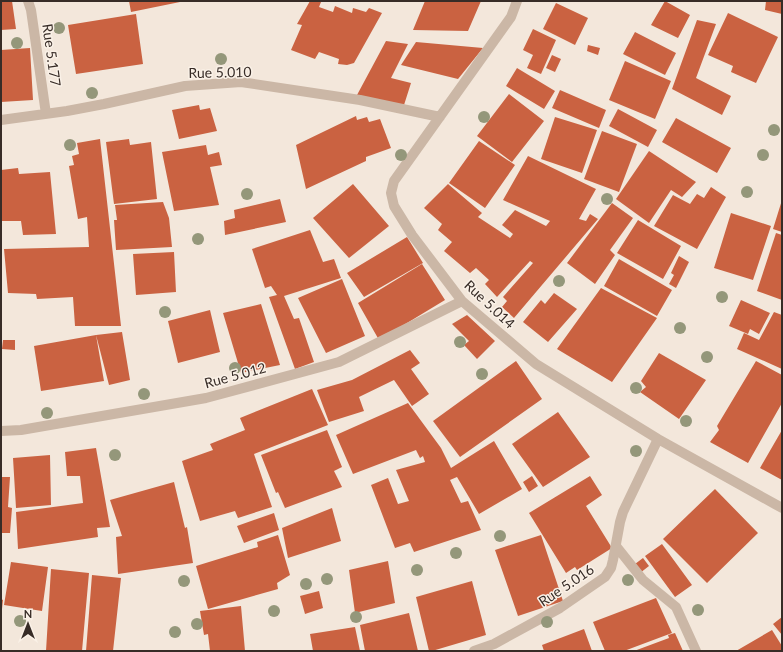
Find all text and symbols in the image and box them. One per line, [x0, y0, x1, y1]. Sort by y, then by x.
street label: Rue 5.177 [39, 23, 65, 87]
street label: Rue 5.010 [188, 63, 252, 81]
street label: Rue 5.014 [461, 276, 519, 332]
street label: Rue 5.012 [202, 359, 268, 391]
street label: Rue 5.016 [535, 560, 597, 610]
north arrow [8, 604, 48, 644]
text: N [24, 607, 32, 620]

